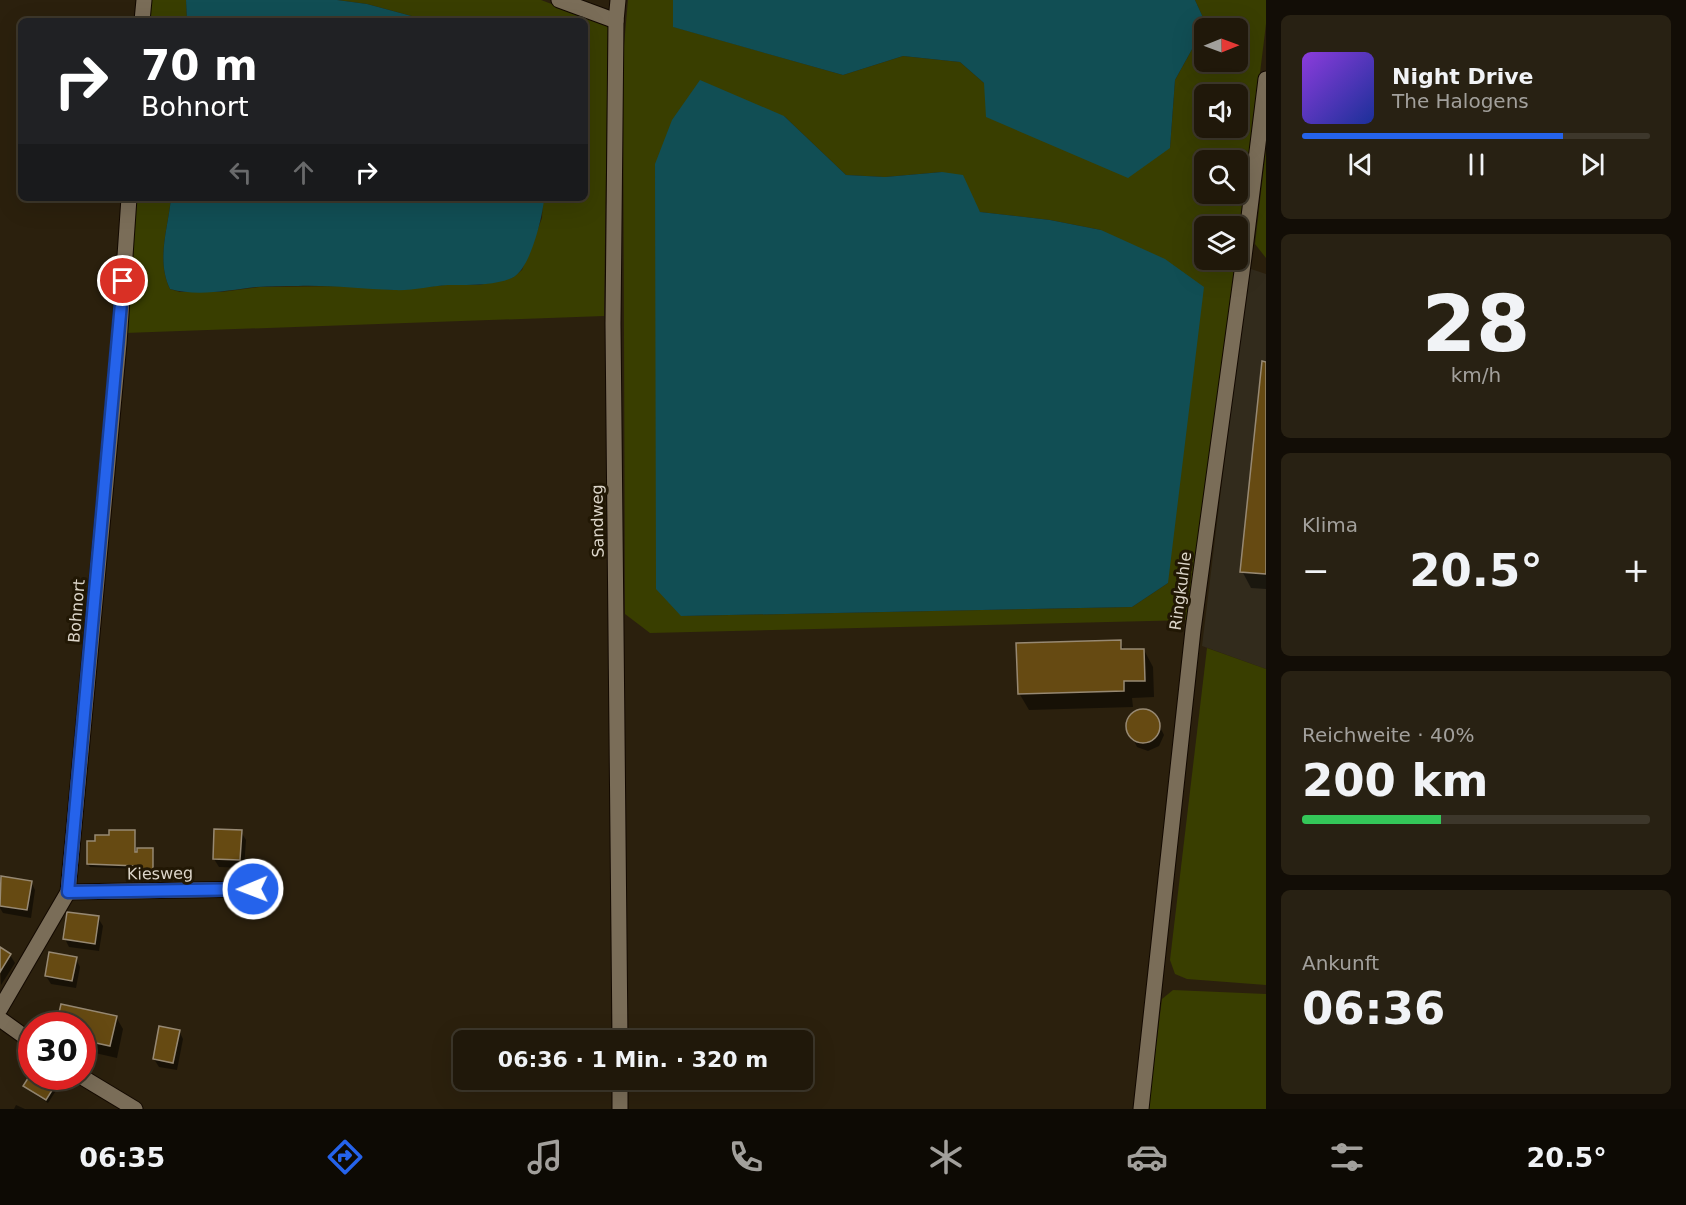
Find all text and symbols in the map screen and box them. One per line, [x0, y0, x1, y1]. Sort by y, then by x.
north arrow [1194, 18, 1248, 72]
map controls [1194, 18, 1248, 270]
text: 70 m [141, 41, 258, 90]
icon: right [42, 42, 120, 120]
text: Night Drive [1392, 64, 1533, 89]
button: sound [1194, 84, 1248, 138]
text: The Halogens [1392, 89, 1529, 113]
text: Bohnort [141, 91, 248, 122]
icon: previous [1344, 148, 1377, 181]
icon: pause [1460, 148, 1493, 181]
icon: next [1576, 148, 1609, 181]
button: search [1194, 150, 1248, 204]
icon: left [224, 156, 257, 189]
icon: ahead [287, 156, 320, 189]
icon: right [350, 156, 383, 189]
button: layers [1194, 216, 1248, 270]
pin [97, 255, 148, 306]
icon: arrive [106, 264, 139, 297]
text: 28 [1422, 279, 1530, 369]
text: km/h [1451, 363, 1501, 387]
street label: Sandweg [587, 484, 608, 558]
text: Klima [1302, 513, 1358, 537]
text: 20.5° [1409, 544, 1543, 597]
street label: Ringkuhle [1166, 551, 1195, 632]
text: − [1302, 551, 1330, 590]
text: + [1622, 551, 1650, 590]
street label: Bohnort [64, 578, 89, 644]
text: Reichweite · 40% [1302, 723, 1474, 747]
text: 200 km [1302, 754, 1488, 807]
position arrow [221, 857, 285, 921]
street label: Kiesweg [127, 863, 193, 884]
text: Ankunft [1302, 951, 1379, 975]
text: 06:36 [1302, 982, 1445, 1035]
speed limit sign: 30 [18, 1012, 96, 1090]
text: 06:36 · 1 Min. · 320 m [498, 1047, 768, 1072]
icon: directions [324, 1136, 366, 1178]
icon: music [524, 1136, 566, 1178]
icon: phone [725, 1136, 767, 1178]
icon: climate [925, 1136, 967, 1178]
icon: car [1126, 1136, 1168, 1178]
icon: filters [1326, 1136, 1368, 1178]
text: 06:35 [79, 1142, 165, 1173]
text: 20.5° [1527, 1142, 1607, 1173]

